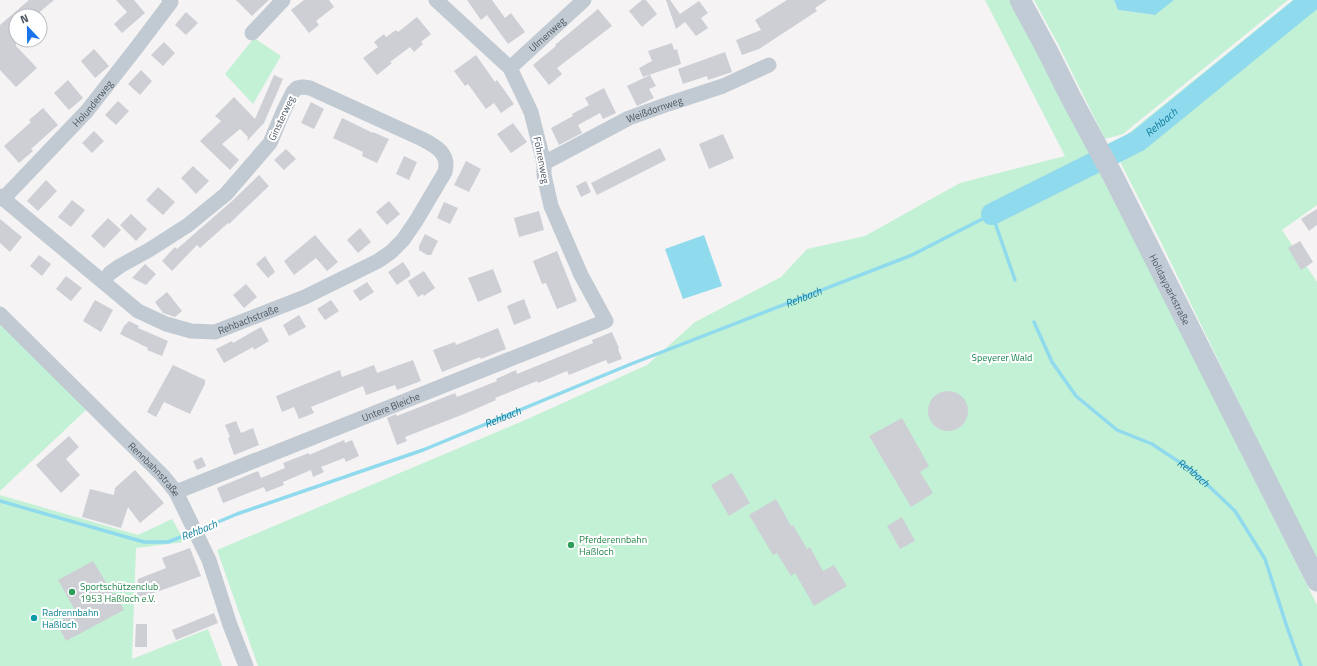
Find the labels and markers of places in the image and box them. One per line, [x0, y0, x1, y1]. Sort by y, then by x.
place label: Pferderennbahn Haßloch [579, 532, 647, 559]
marker: Pferderennbahn Haßloch [566, 540, 576, 550]
place label: Sportschützenclub 1953 Haßloch e.V. [80, 579, 158, 606]
marker: Sportschützenclub 1953 Haßloch e.V. [67, 587, 77, 597]
place label: Radrennbahn Haßloch [42, 605, 99, 632]
marker: Radrennbahn Haßloch [29, 613, 39, 623]

